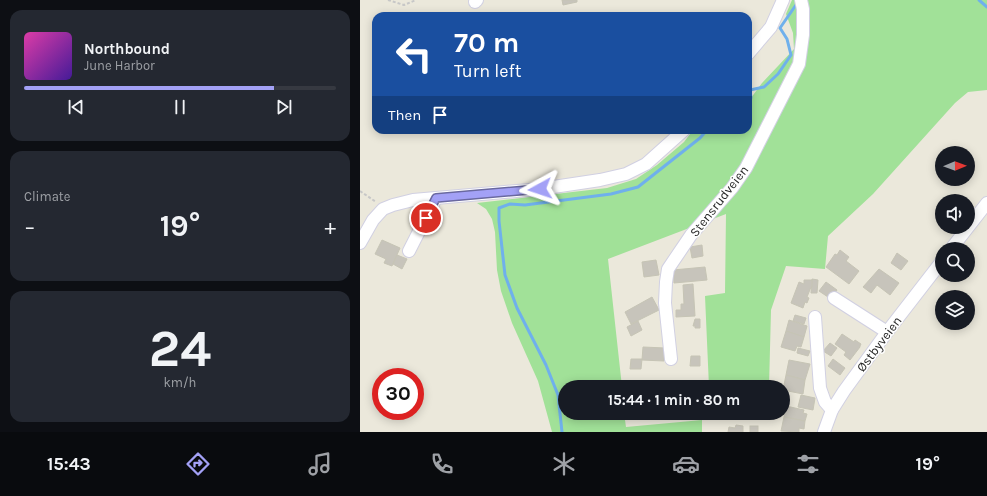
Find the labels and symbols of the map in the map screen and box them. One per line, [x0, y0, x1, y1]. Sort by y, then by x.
north arrow [935, 146, 975, 186]
street label: Stensrudveien [687, 163, 751, 239]
position arrow [519, 168, 561, 210]
pin [409, 201, 443, 235]
street label: Østbyveien [853, 313, 905, 375]
speed limit sign: 30 [372, 368, 424, 420]

